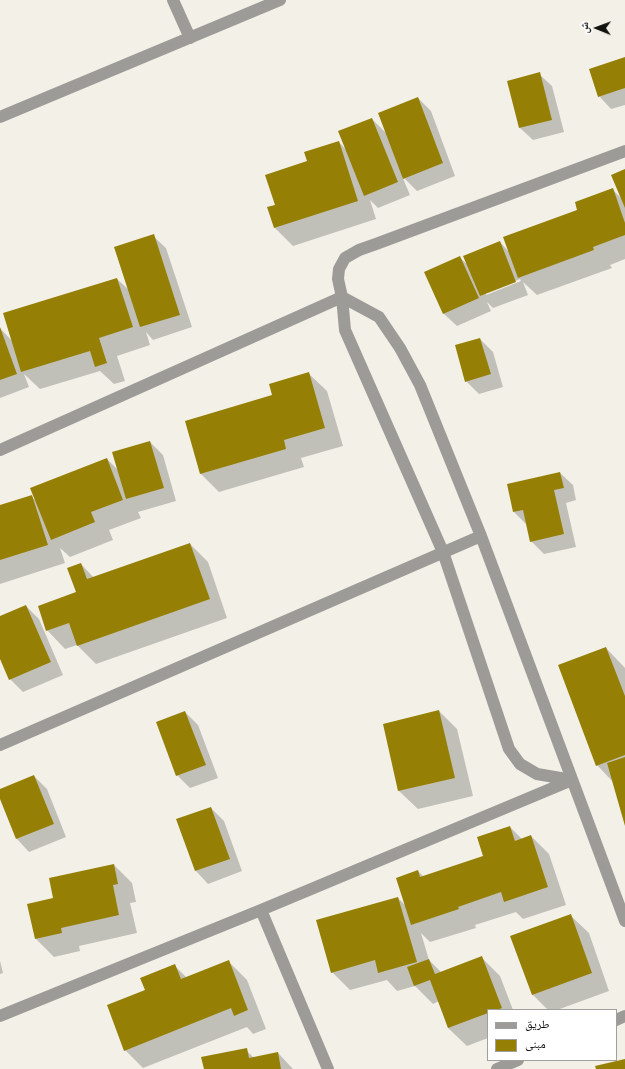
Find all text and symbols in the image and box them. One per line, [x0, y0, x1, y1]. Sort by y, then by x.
north arrow [577, 8, 617, 48]
text: ش [578, 22, 591, 34]
legend [487, 1009, 617, 1061]
text: طريق [525, 1017, 550, 1031]
text: مبنى [525, 1037, 546, 1051]

